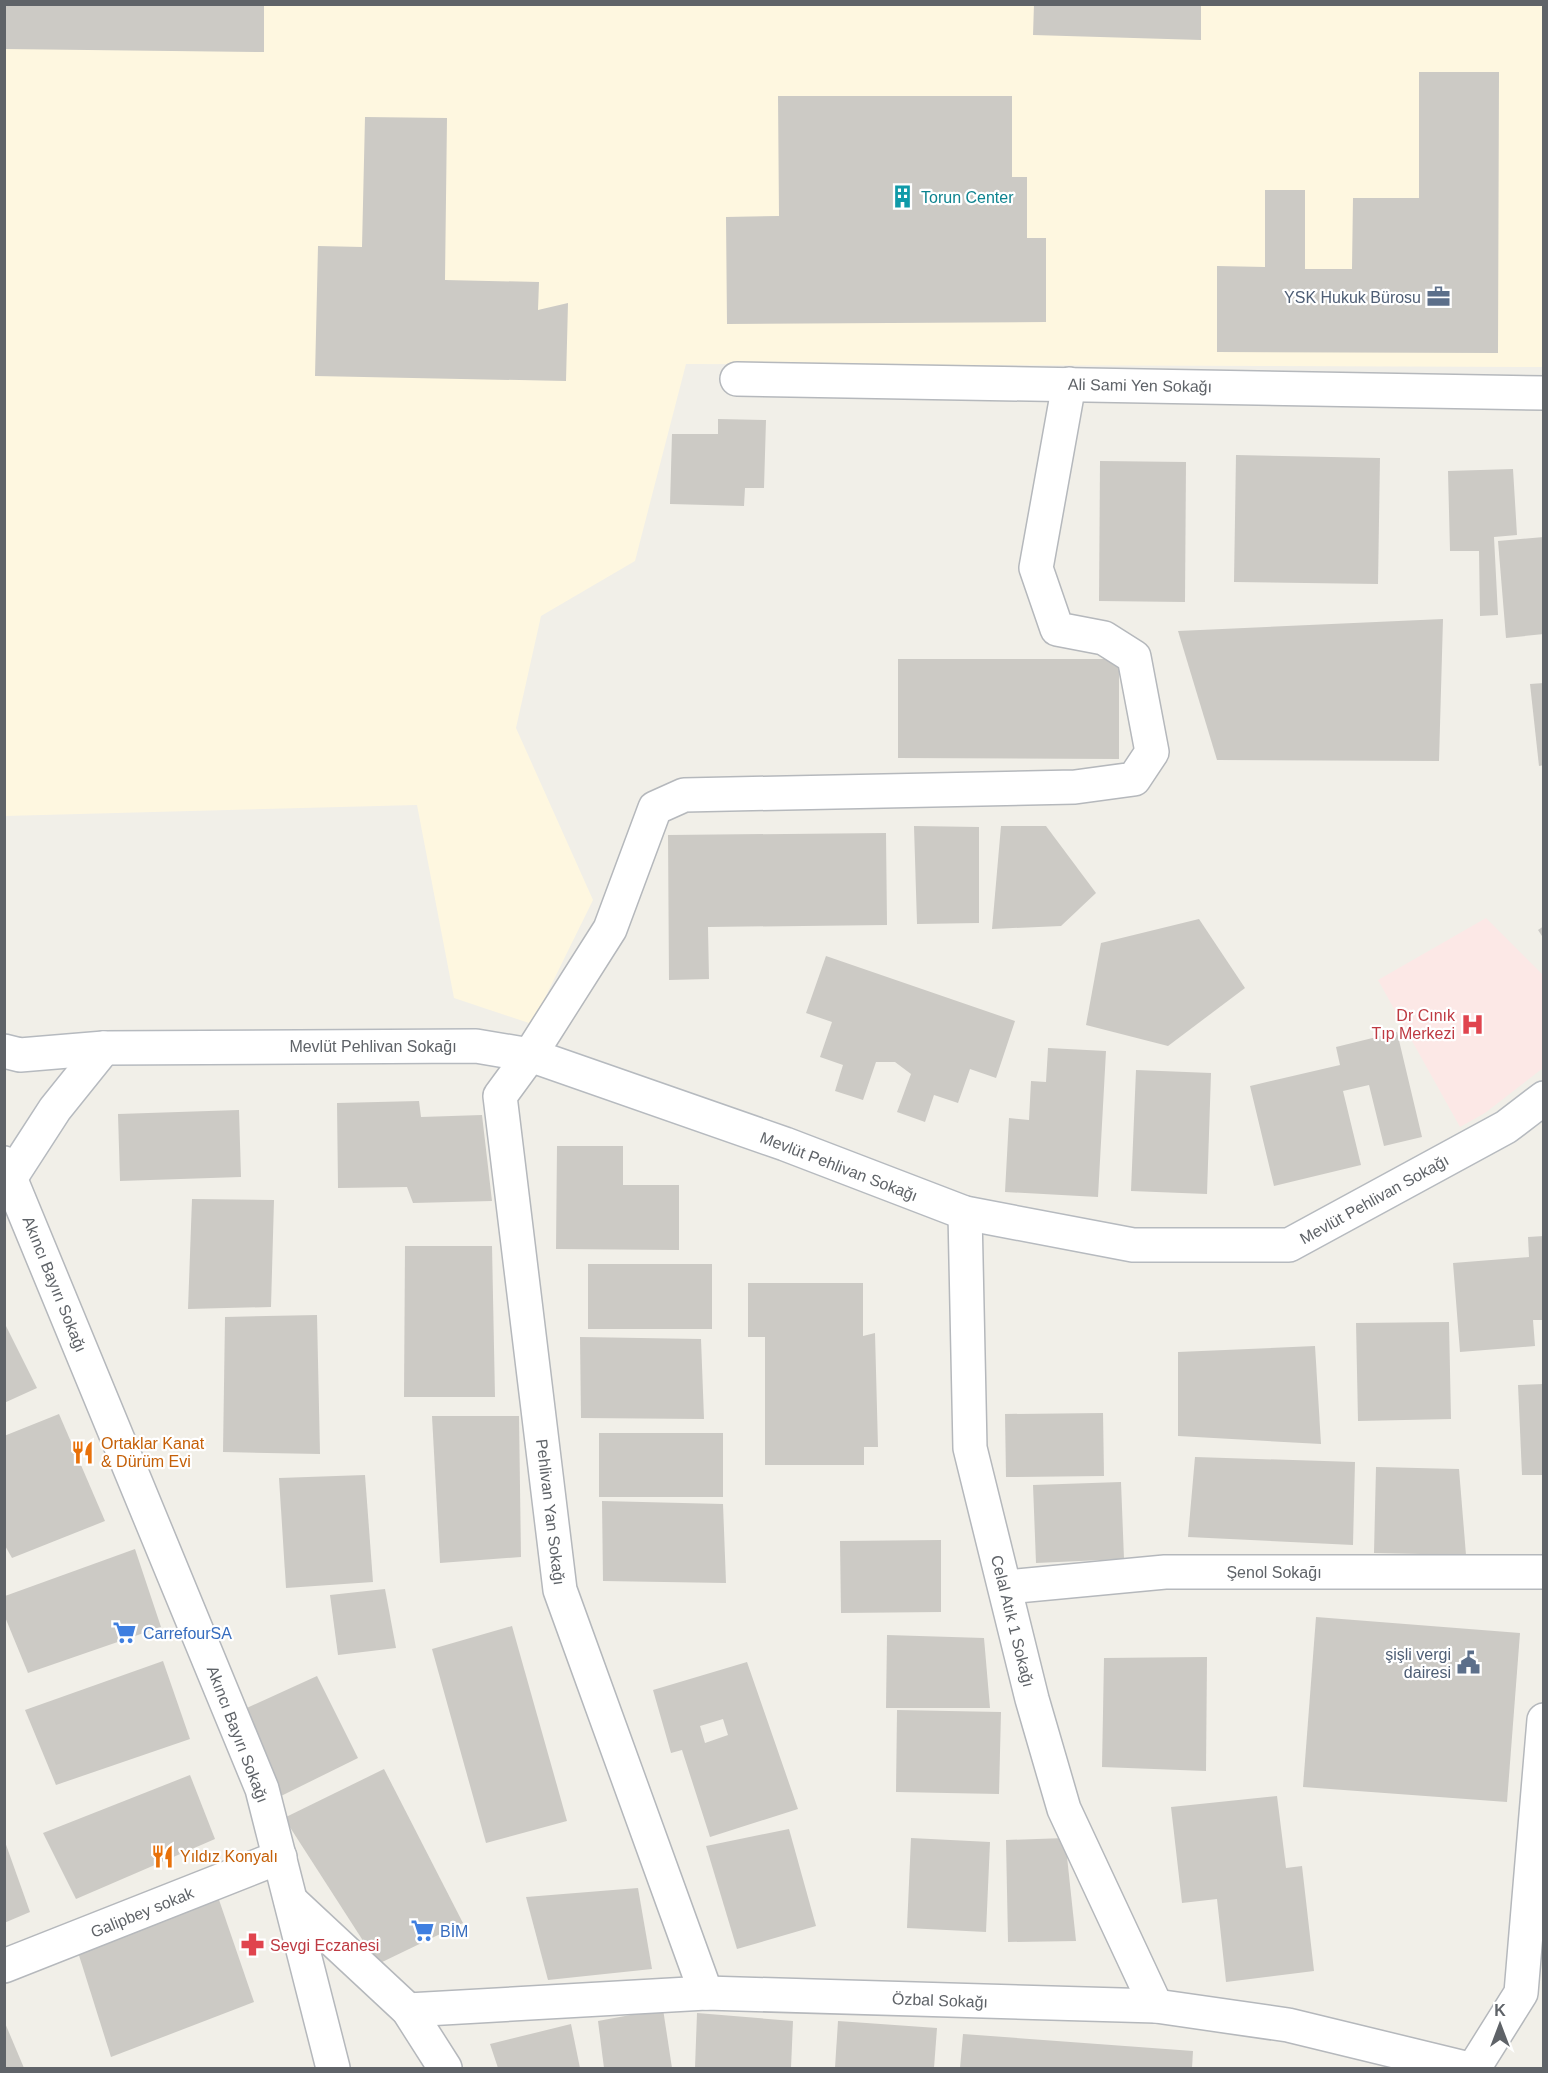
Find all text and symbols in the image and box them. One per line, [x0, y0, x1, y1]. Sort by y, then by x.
building icon: Torun Center [890, 184, 916, 210]
place label: Torun Center [921, 189, 1014, 206]
office icon: YSK Hukuk Bürosu [1426, 284, 1452, 310]
place label: YSK Hukuk Bürosu [1284, 289, 1421, 306]
street label: Ali Sami Yen Sokağı [1068, 376, 1212, 395]
place label: Dr Cınık Tıp Merkezi [1371, 1007, 1456, 1042]
hospital icon: Dr Cınık Tıp Merkezi [1460, 1011, 1486, 1037]
street label: Mevlüt Pehlivan Sokağı [289, 1038, 457, 1055]
street label: Mevlüt Pehlivan Sokağı [758, 1129, 920, 1204]
street label: Mevlüt Pehlivan Sokağı [1297, 1151, 1451, 1247]
street label: Akıncı Bayırı Sokağı [20, 1214, 90, 1355]
place label: Ortaklar Kanat & Dürüm Evi [101, 1435, 205, 1470]
street label: Pehlivan Yan Sokağı [533, 1438, 568, 1586]
restaurant icon: Ortaklar Kanat & Dürüm Evi [70, 1439, 96, 1465]
street label: Celal Atık 1 Sokağı [988, 1553, 1037, 1689]
street label: Şenol Sokağı [1226, 1564, 1322, 1581]
supermarket icon: CarrefourSA [112, 1620, 138, 1646]
place label: CarrefourSA [143, 1625, 232, 1642]
place label: şişli vergi dairesi [1385, 1646, 1451, 1681]
public building icon: şişli vergi dairesi [1456, 1650, 1482, 1676]
street label: Akıncı Bayırı Sokağı [204, 1663, 271, 1805]
restaurant icon: Yıldız Konyalı [149, 1843, 175, 1869]
place label: Yıldız Konyalı [180, 1848, 278, 1865]
street label: Galipbey sokak [88, 1884, 197, 1941]
supermarket icon: BİM [409, 1918, 435, 1944]
place label: BİM [440, 1922, 468, 1940]
pharmacy icon: Sevgi Eczanesi [239, 1932, 265, 1958]
place label: Sevgi Eczanesi [270, 1937, 379, 1954]
street label: Özbal Sokağı [892, 1990, 988, 2011]
north arrow [1470, 1995, 1530, 2055]
text: K [1494, 2002, 1506, 2019]

